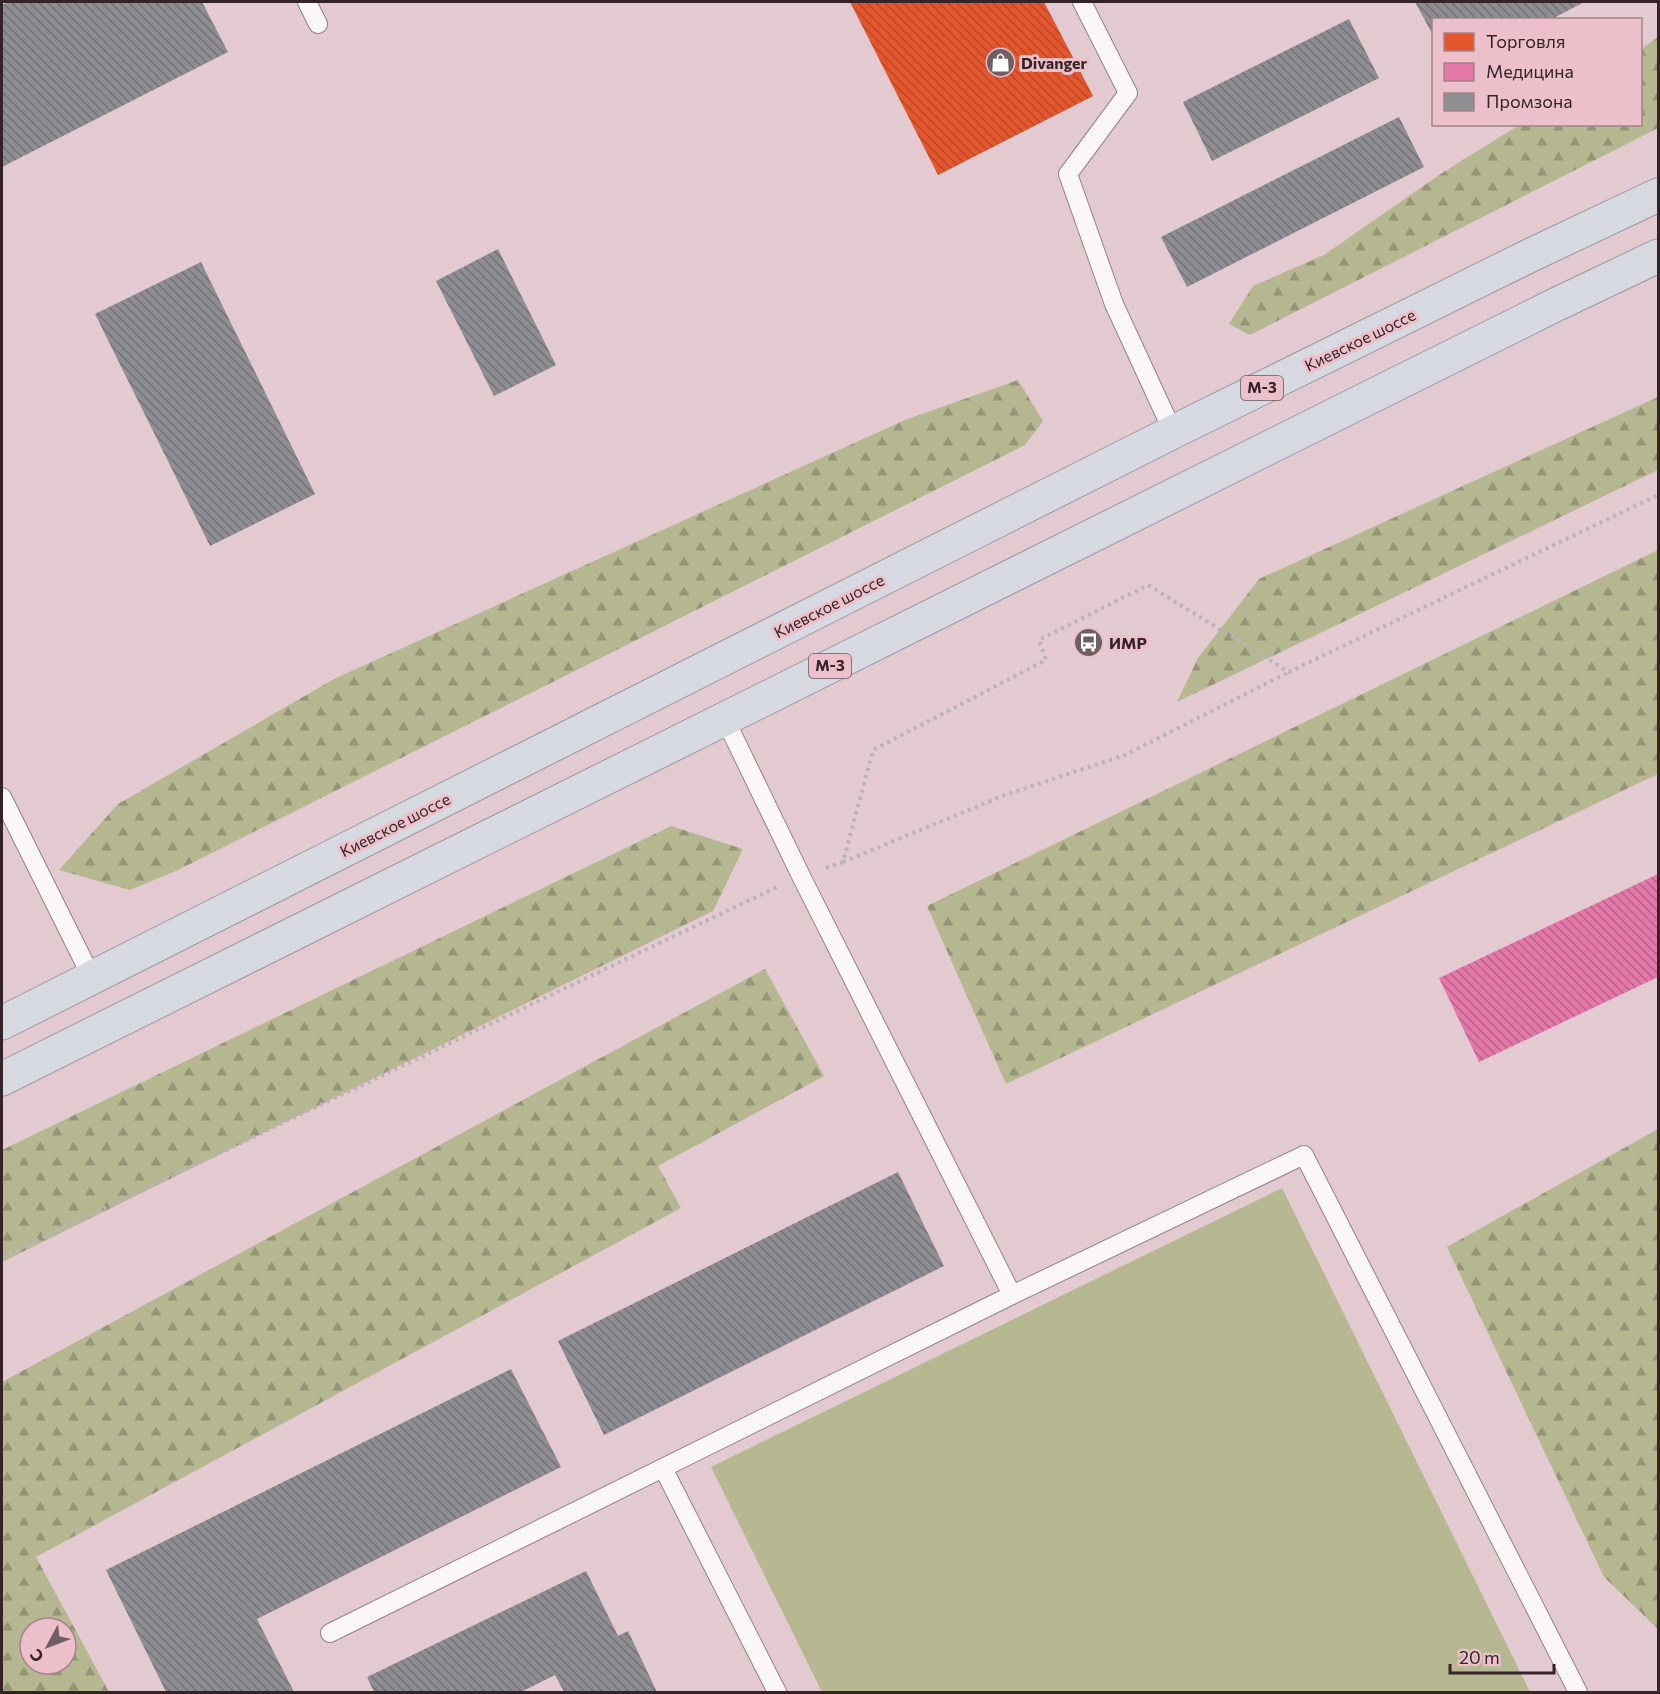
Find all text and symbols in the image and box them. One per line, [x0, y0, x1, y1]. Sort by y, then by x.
legend [1432, 18, 1642, 126]
text: Торговля [1486, 30, 1565, 52]
shop icon: Divanger [984, 47, 1016, 79]
place label: Divanger [1021, 53, 1087, 72]
text: Медицина [1486, 60, 1574, 82]
text: Промзона [1486, 90, 1573, 112]
street label: Киевское шоссе [1301, 304, 1418, 375]
road number: М-3 [1241, 376, 1283, 400]
street label: Киевское шоссе [770, 570, 887, 642]
bus stop icon: ИМР [1072, 627, 1104, 659]
place label: ИМР [1109, 633, 1147, 652]
road number: М-3 [809, 654, 851, 678]
street label: Киевское шоссе [336, 789, 453, 861]
north arrow [18, 1616, 78, 1676]
scale bar [1450, 1637, 1554, 1675]
text: С [26, 1646, 47, 1667]
text: 20 m [1459, 1646, 1500, 1668]

